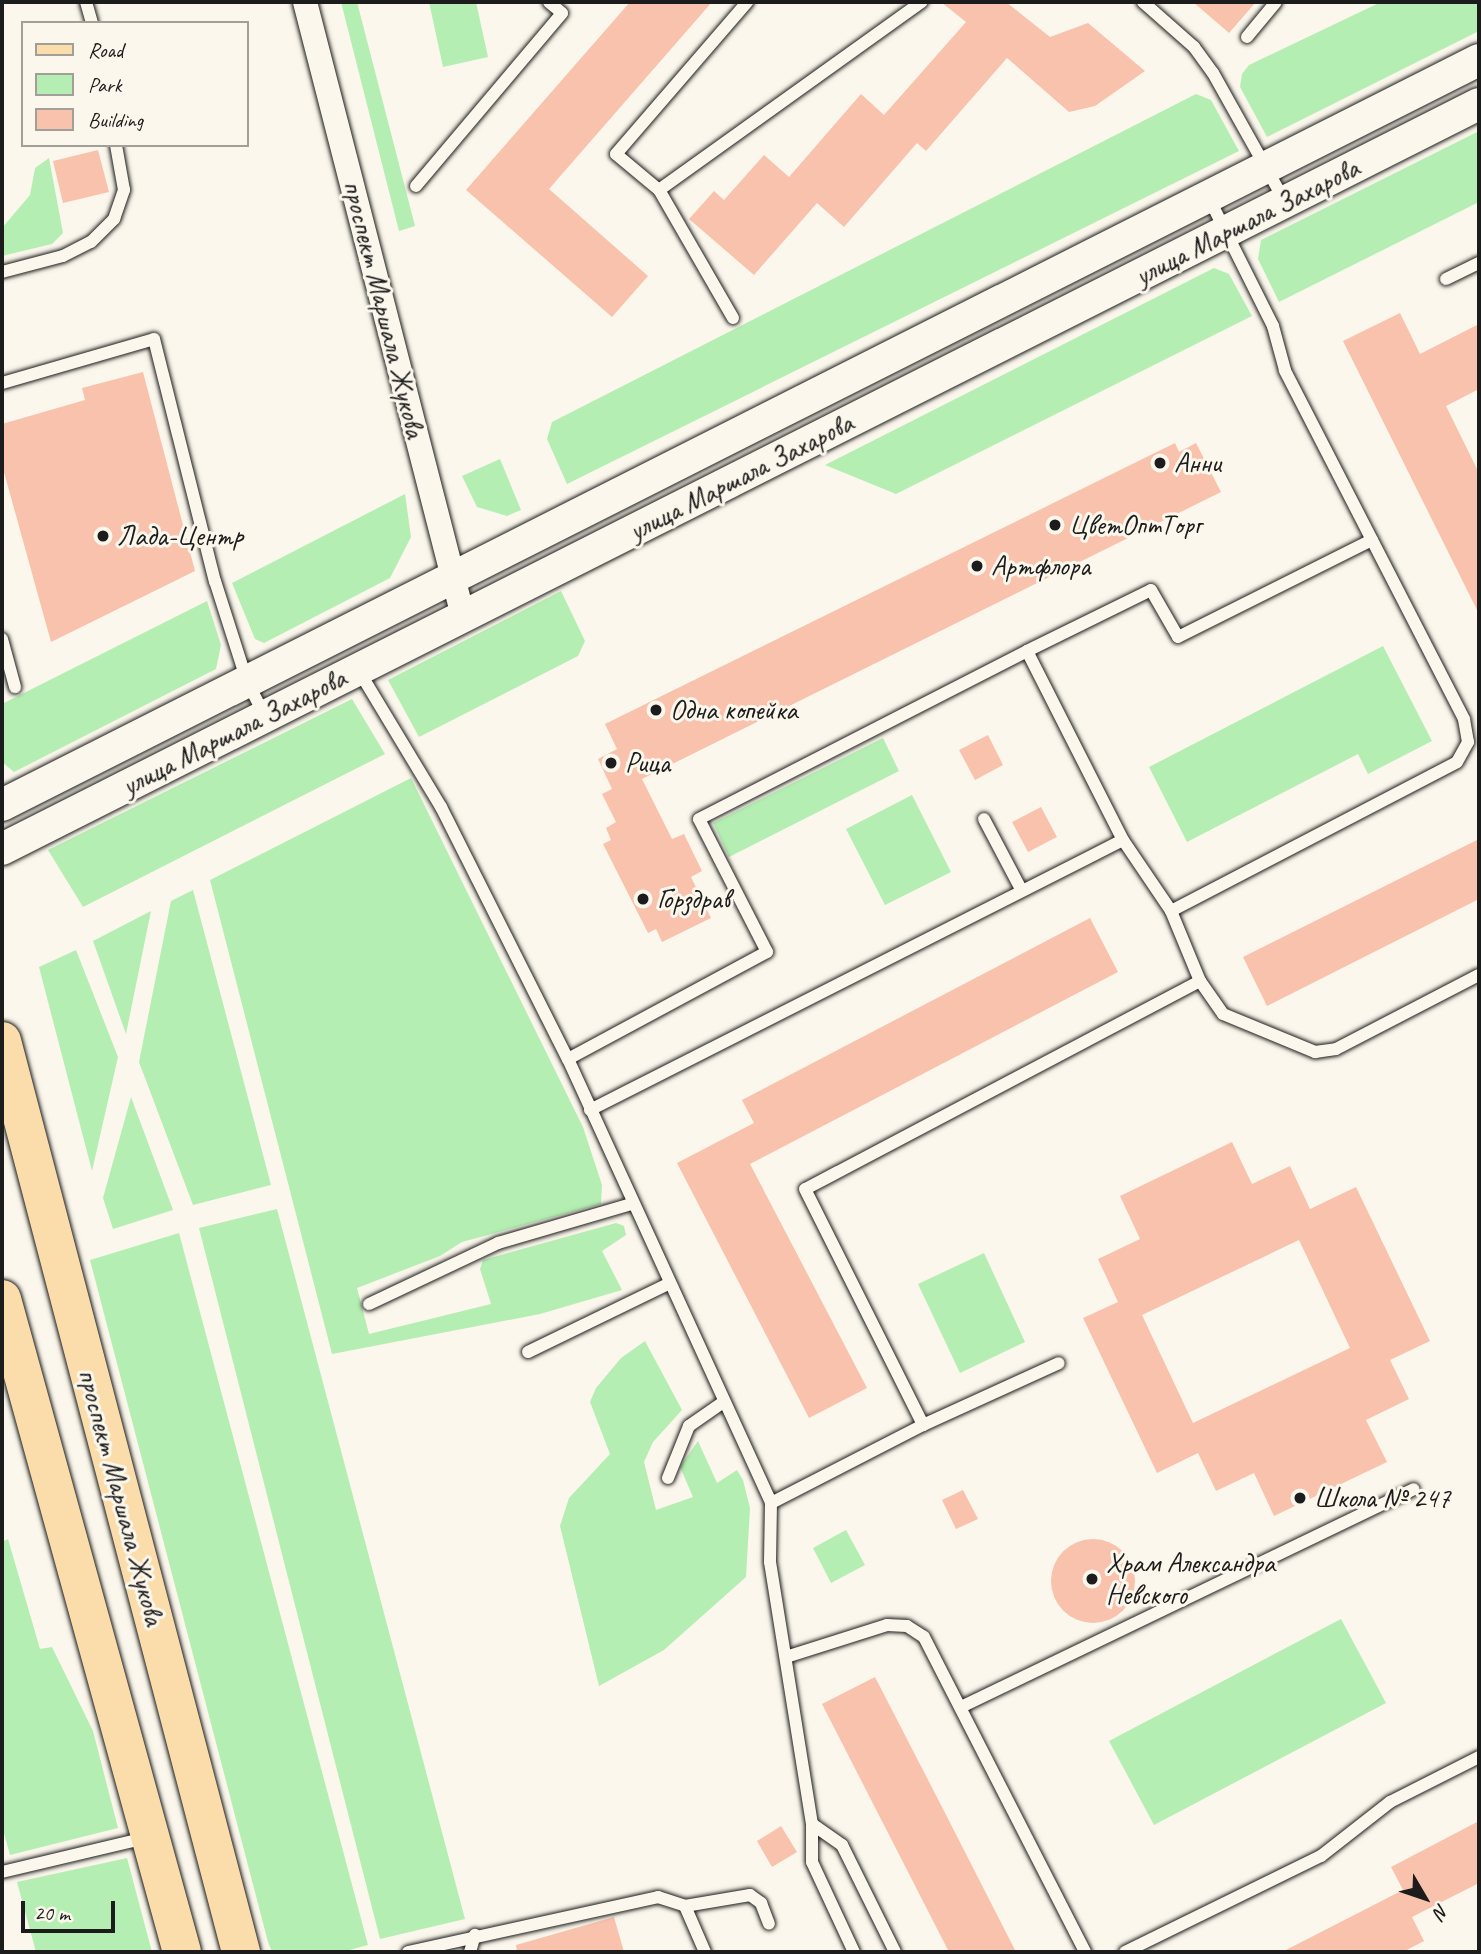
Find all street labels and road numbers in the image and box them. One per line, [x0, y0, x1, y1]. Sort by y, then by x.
street label: улица Маршала Захарова [1129, 151, 1365, 293]
street label: проспект Маршала Жукова [336, 177, 432, 441]
street label: улица Маршала Захарова [623, 406, 859, 548]
street label: улица Маршала Захарова [116, 661, 352, 803]
street label: проспект Маршала Жукова [71, 1365, 171, 1629]

